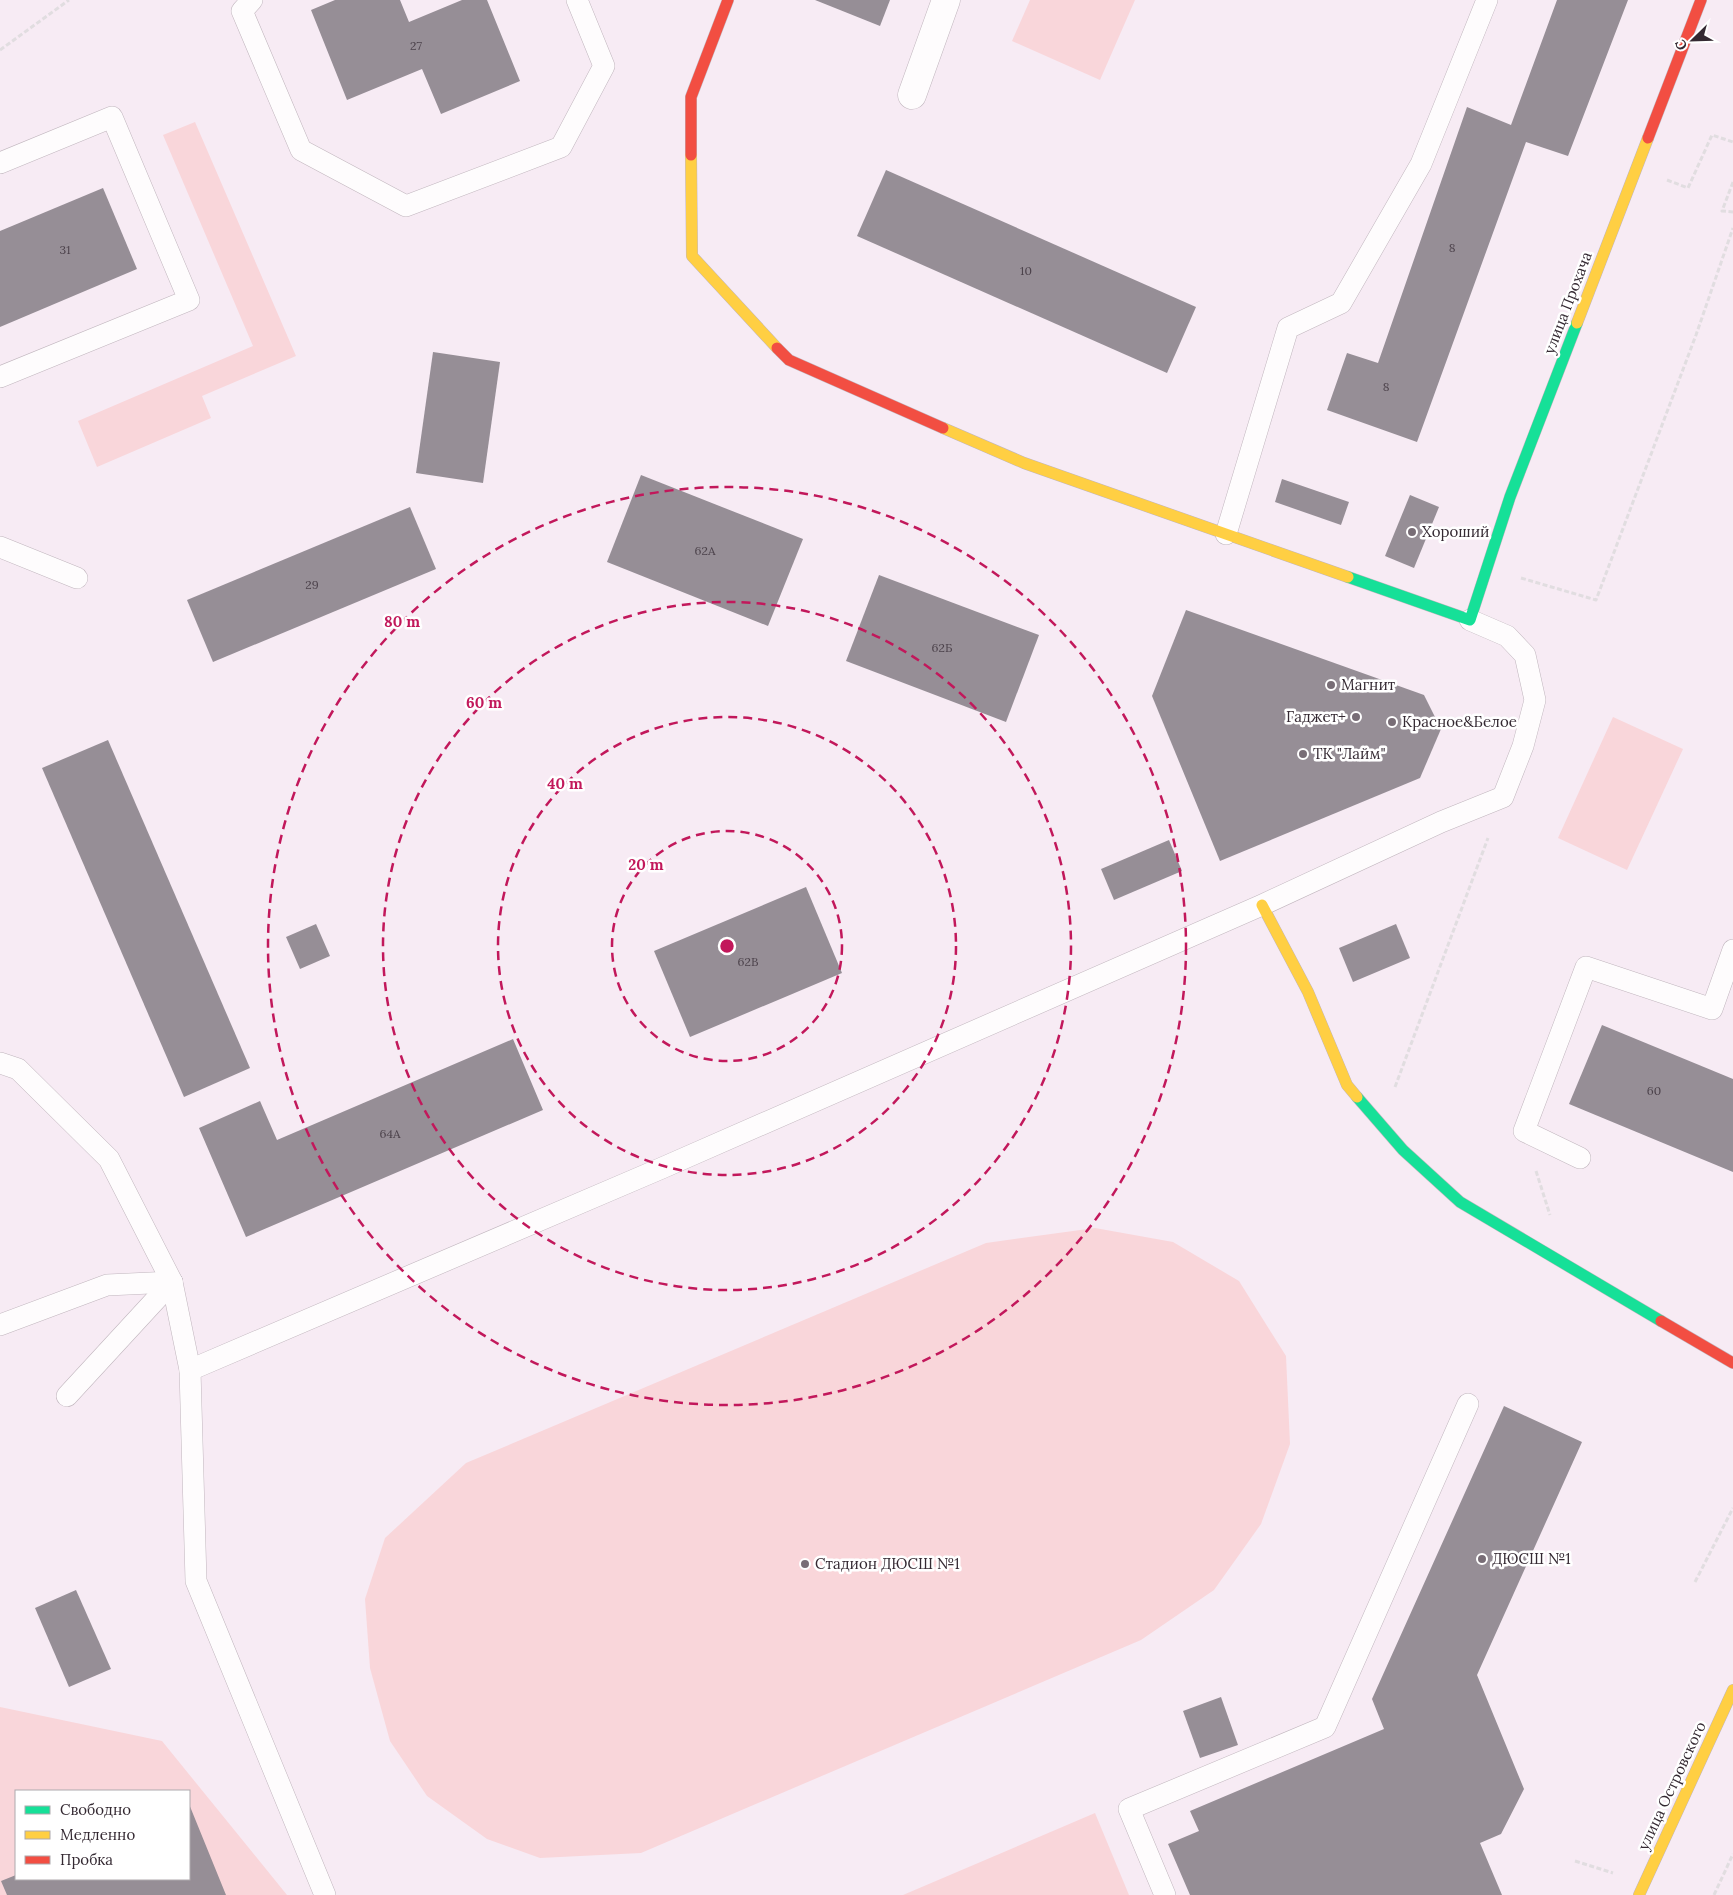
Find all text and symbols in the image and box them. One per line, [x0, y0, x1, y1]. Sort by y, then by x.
north arrow [1668, 15, 1718, 65]
text: С [1671, 37, 1691, 53]
house number: 27 [410, 38, 422, 53]
house number: 8 [1449, 240, 1456, 255]
house number: 31 [59, 242, 71, 257]
street label: улица Прохача [1539, 249, 1596, 357]
house number: 10 [1020, 263, 1032, 278]
house number: 8 [1383, 379, 1390, 394]
place label: Хороший [1422, 522, 1490, 541]
marker: Хороший [1406, 526, 1418, 538]
house number: 62А [695, 543, 716, 558]
house number: 29 [305, 577, 319, 592]
text: 80 m [384, 612, 420, 631]
house number: 62Б [932, 640, 952, 655]
place label: Магнит [1341, 675, 1396, 694]
marker: Магнит [1325, 679, 1337, 691]
text: 60 m [466, 693, 502, 712]
place label: Гаджет+ [1286, 707, 1346, 726]
marker: Гаджет+ [1350, 711, 1362, 723]
place label: Красное&Белое [1402, 712, 1517, 731]
marker: Красное&Белое [1386, 716, 1398, 728]
place label: ТК "Лайм" [1313, 744, 1386, 763]
marker: ТК "Лайм" [1297, 748, 1309, 760]
text: 40 m [547, 774, 583, 793]
text: 20 m [628, 855, 664, 874]
centre of rings [718, 937, 736, 955]
house number: 62В [738, 954, 758, 969]
house number: 60 [1647, 1083, 1661, 1098]
house number: 64А [380, 1126, 401, 1141]
place label: ДЮСШ №1 [1492, 1549, 1571, 1568]
marker: ДЮСШ №1 [1476, 1553, 1488, 1565]
place label: Стадион ДЮСШ №1 [815, 1554, 960, 1573]
marker: Стадион ДЮСШ №1 [799, 1558, 811, 1570]
street label: улица Островского [1633, 1718, 1710, 1853]
legend [15, 1790, 190, 1880]
text: Свободно [60, 1800, 131, 1819]
text: Медленно [60, 1825, 135, 1844]
text: Пробка [60, 1850, 113, 1869]

